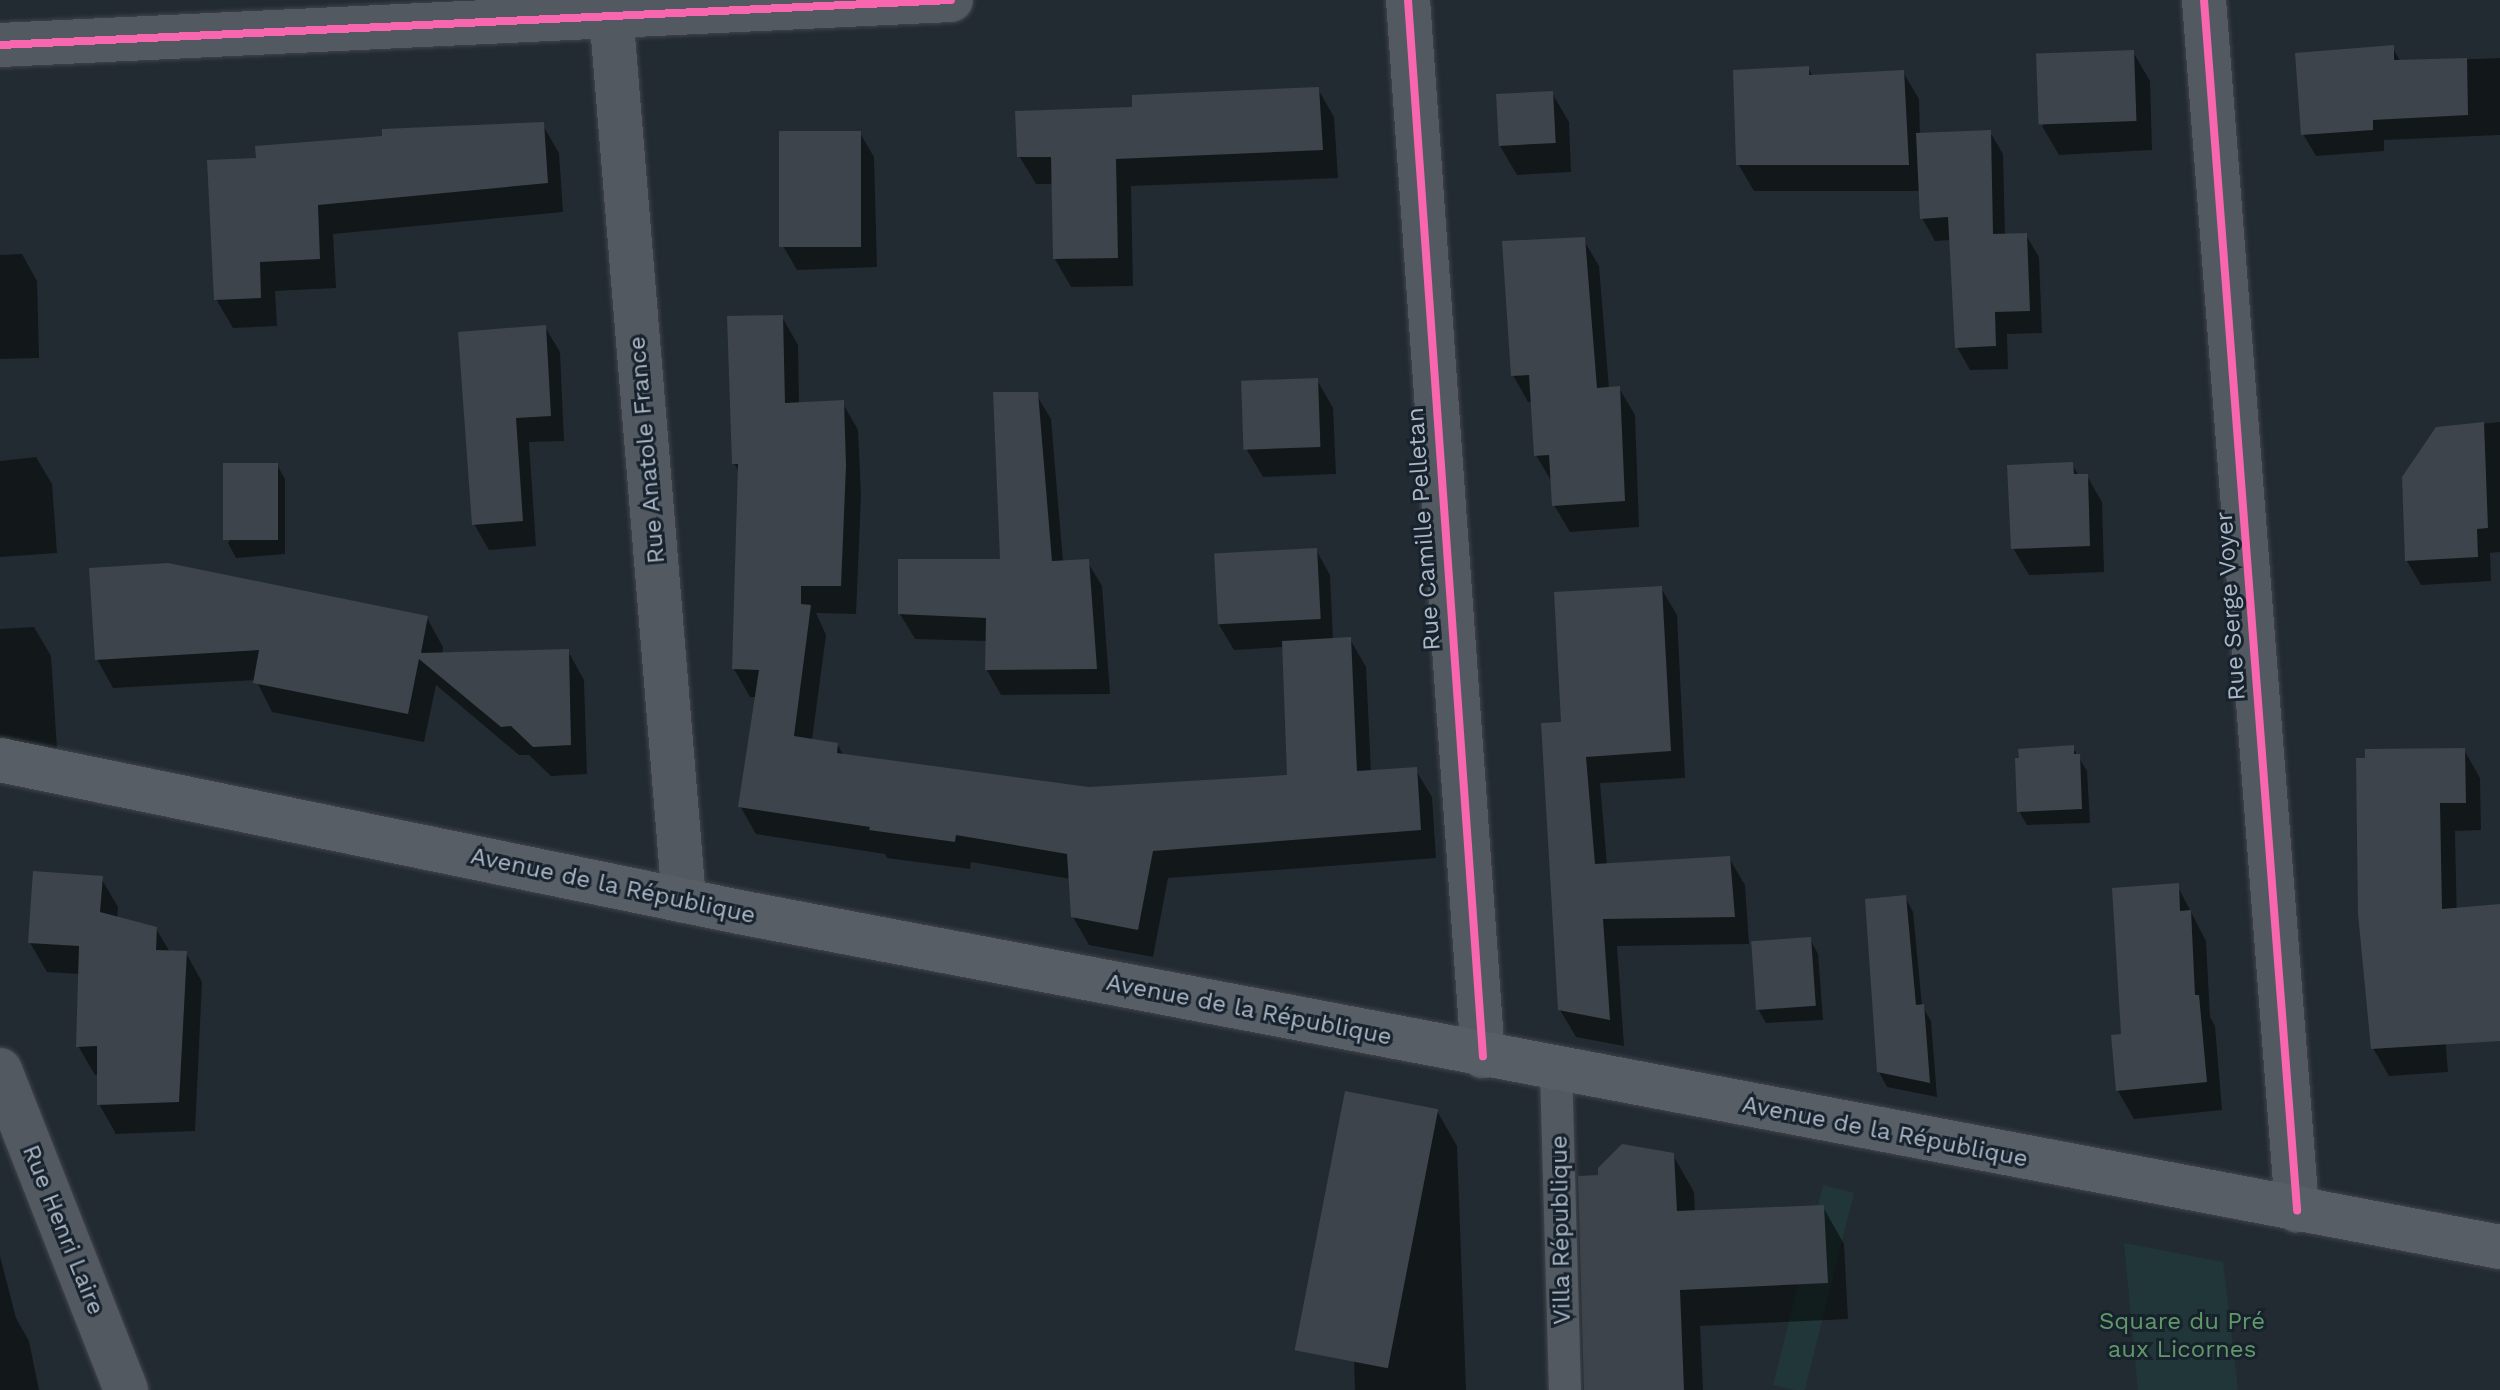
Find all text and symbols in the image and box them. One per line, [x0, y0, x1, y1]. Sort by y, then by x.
street label: Rue Anatole France [623, 335, 671, 565]
street label: Rue Camille Pelletan [1401, 407, 1447, 651]
street label: Rue Serge Voyer [2210, 510, 2252, 702]
street label: Avenue de la République [468, 842, 758, 930]
street label: Avenue de la République [1103, 968, 1395, 1052]
street label: Avenue de la République [1739, 1090, 2031, 1174]
street label: Villa République [1545, 1135, 1577, 1325]
street label: Rue Henri Laire [16, 1141, 110, 1319]
park label: Square du Pré aux Licornes [2099, 1308, 2265, 1364]

